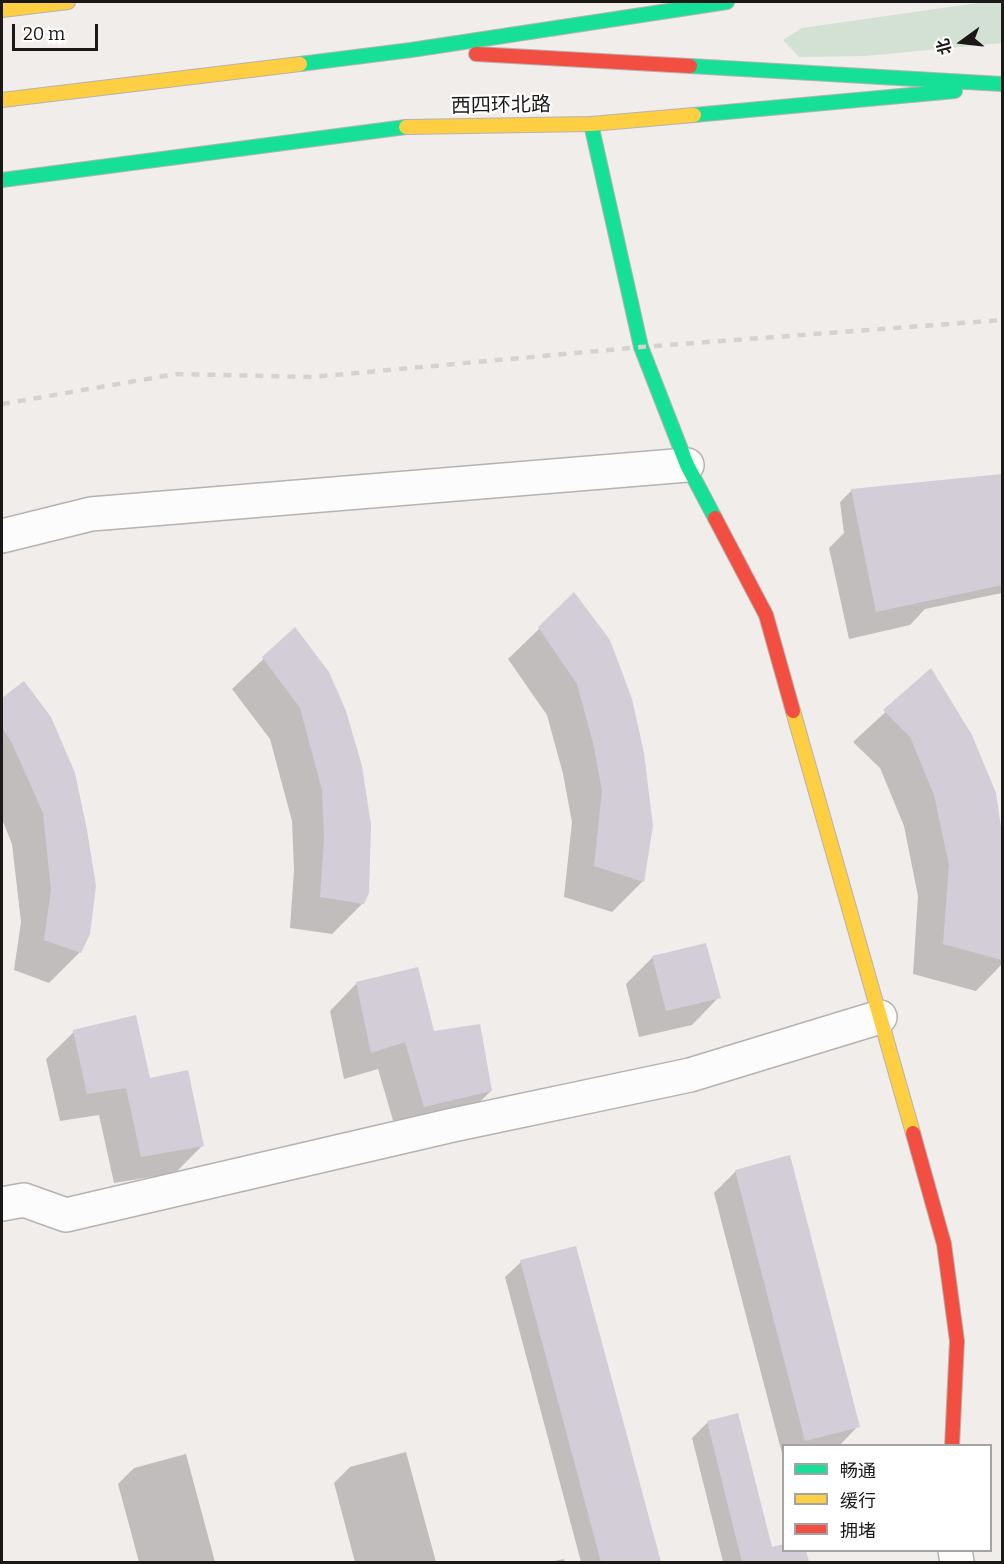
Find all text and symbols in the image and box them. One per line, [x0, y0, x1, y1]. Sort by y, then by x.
scale bar [15, 12, 100, 50]
north arrow [932, 12, 992, 72]
text: 20 m [23, 23, 65, 45]
text: 北 [933, 37, 955, 57]
street label: 西四环北路 [451, 93, 551, 119]
legend [782, 1444, 992, 1552]
text: 畅通 [840, 1460, 876, 1482]
text: 缓行 [840, 1490, 876, 1512]
text: 拥堵 [840, 1520, 876, 1542]

